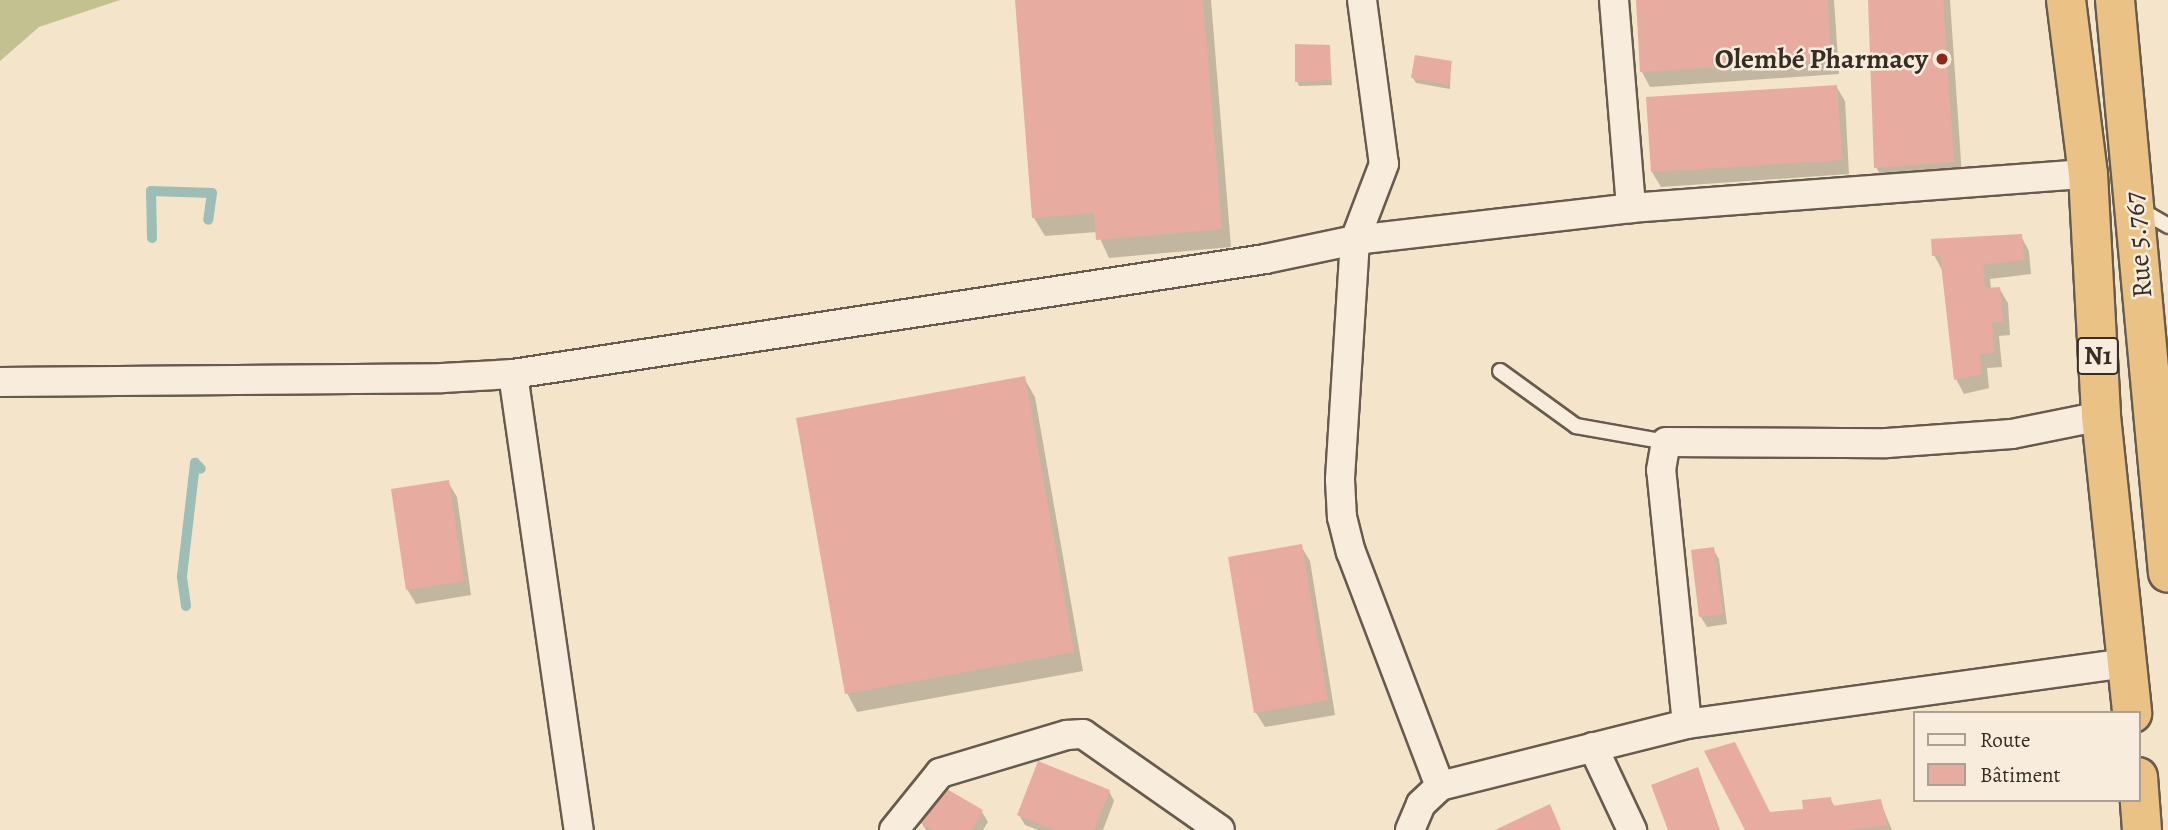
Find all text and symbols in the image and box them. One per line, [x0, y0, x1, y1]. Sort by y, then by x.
place label: Olembé Pharmacy [1715, 42, 1928, 76]
marker: Olembé Pharmacy [1934, 51, 1950, 67]
street label: Rue 5.767 [2117, 190, 2159, 300]
road number: N1 [2075, 334, 2121, 378]
legend [1912, 711, 2140, 802]
text: Route [1980, 726, 2030, 754]
text: Bâtiment [1980, 761, 2061, 789]

